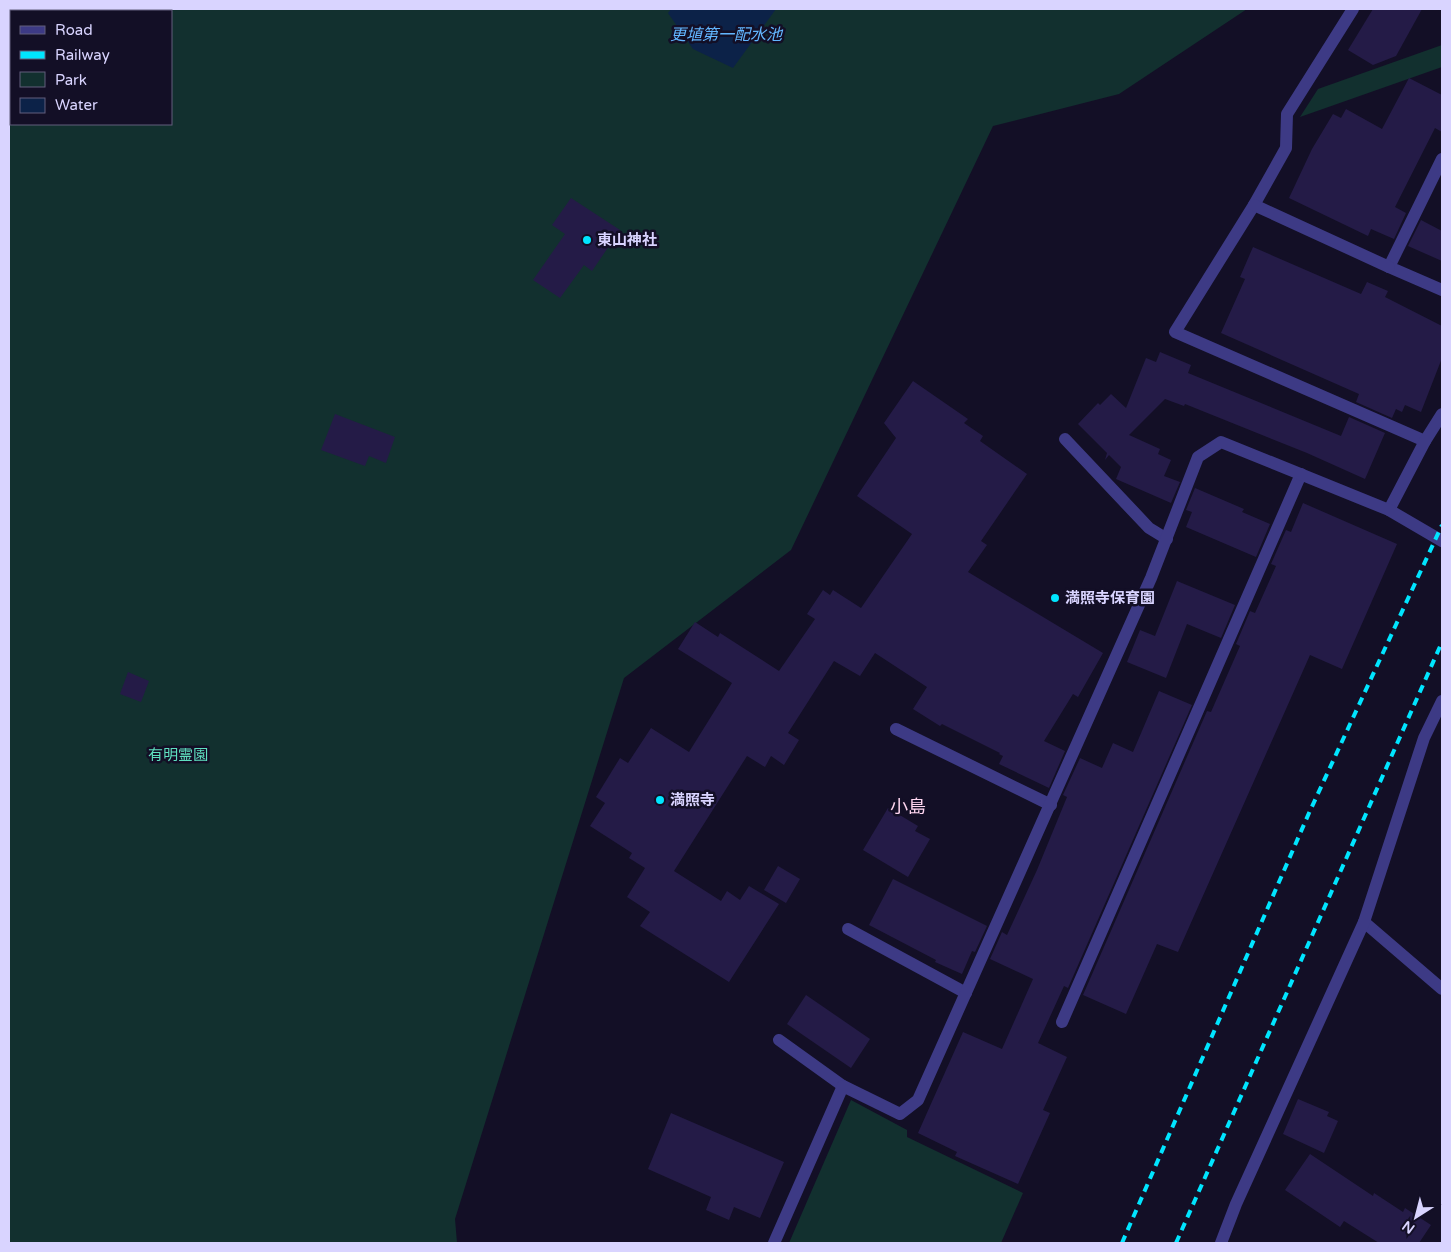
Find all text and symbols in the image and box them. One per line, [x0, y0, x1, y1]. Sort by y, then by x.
legend [10, 10, 172, 125]
text: Road [55, 21, 93, 39]
water label: 更埴第一配水池 [670, 25, 784, 45]
text: Railway [55, 46, 110, 64]
text: Park [55, 71, 87, 89]
text: Water [55, 96, 98, 114]
place label: 東山神社 [597, 231, 657, 249]
marker: 東山神社 [581, 234, 593, 246]
place label: 満照寺保育園 [1065, 589, 1155, 607]
marker: 満照寺保育園 [1049, 592, 1061, 604]
park label: 有明霊園 [148, 746, 208, 764]
place label: 満照寺 [670, 791, 715, 809]
marker: 満照寺 [654, 794, 666, 806]
district label: 小島 [890, 796, 926, 818]
north arrow [1391, 1192, 1441, 1242]
text: N [1399, 1217, 1418, 1237]

